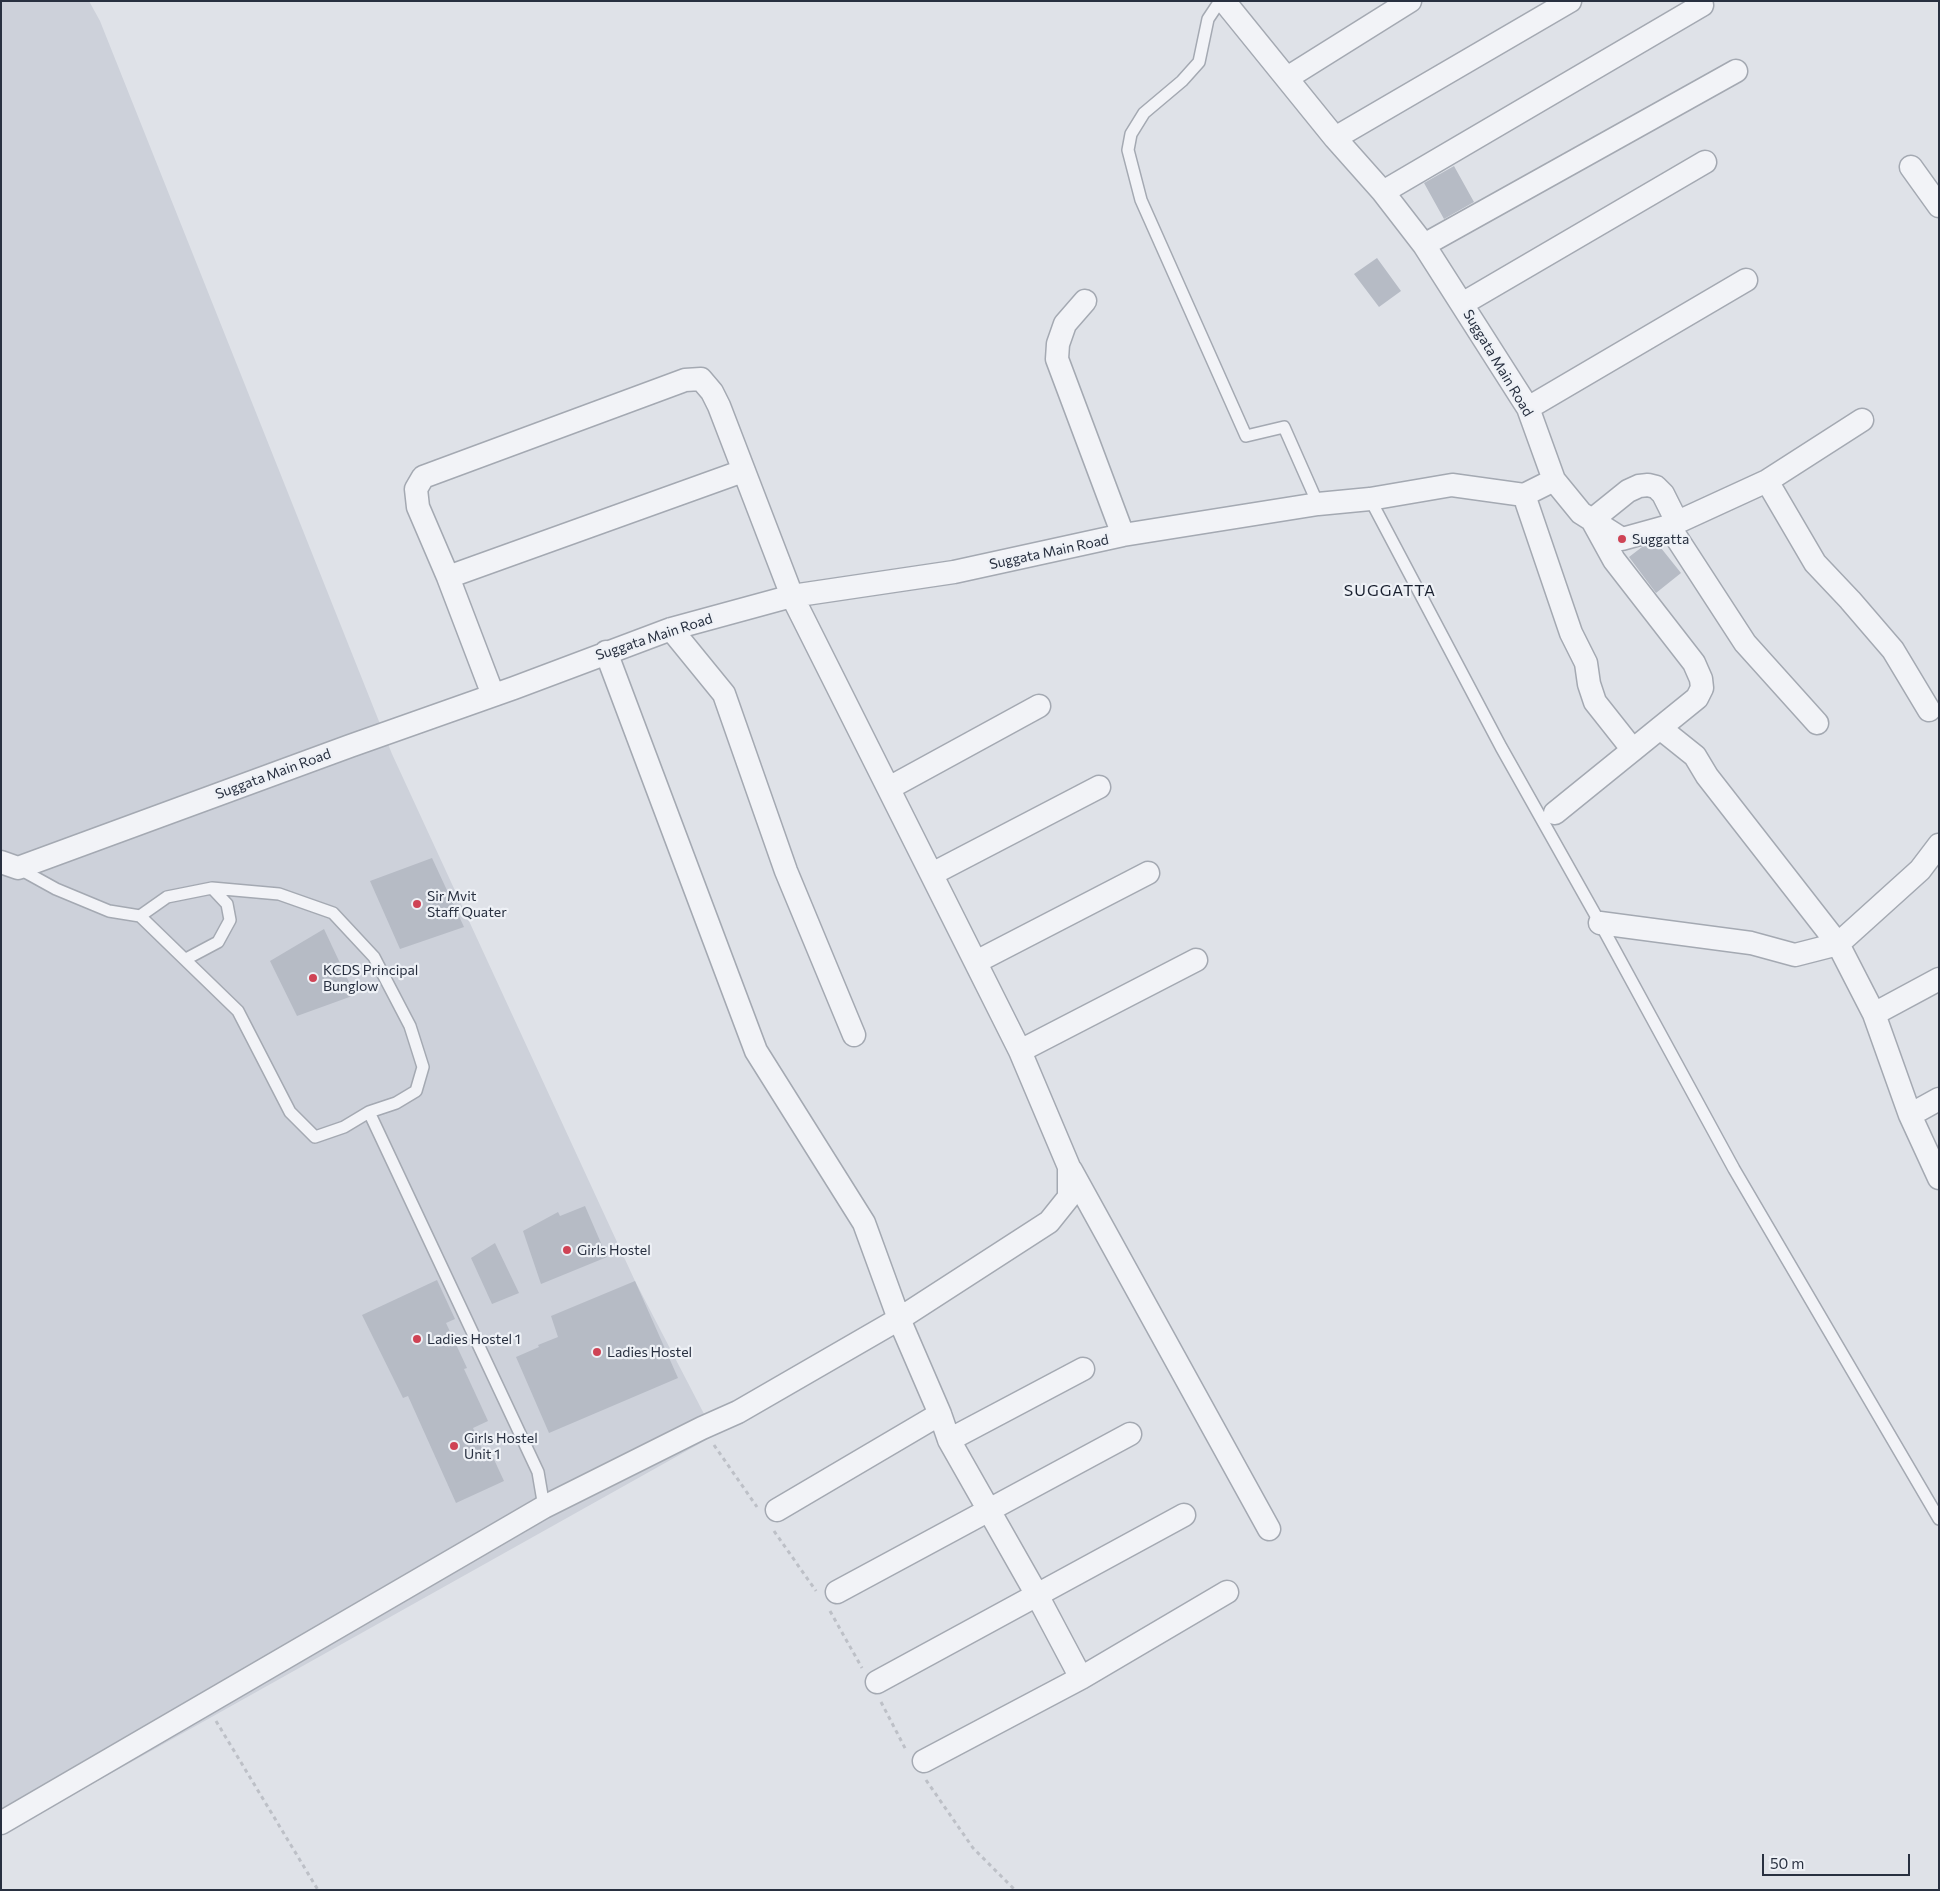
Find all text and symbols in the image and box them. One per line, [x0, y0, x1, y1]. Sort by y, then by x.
street label: Suggata Main Road [1459, 306, 1537, 420]
street label: Suggata Main Road [988, 531, 1110, 573]
place label: Suggatta [1632, 531, 1689, 547]
marker: Suggatta [1616, 533, 1628, 545]
district label: SUGGATTA [1343, 581, 1437, 601]
street label: Suggata Main Road [594, 610, 714, 664]
street label: Suggata Main Road [213, 745, 333, 803]
place label: Sir Mvit Staff Quater [427, 888, 507, 920]
marker: Sir Mvit Staff Quater [411, 898, 423, 910]
place label: KCDS Principal Bunglow [323, 962, 418, 994]
marker: KCDS Principal Bunglow [307, 972, 319, 984]
place label: Girls Hostel [577, 1242, 651, 1258]
marker: Girls Hostel [561, 1244, 573, 1256]
place label: Ladies Hostel 1 [427, 1331, 521, 1347]
marker: Ladies Hostel 1 [411, 1333, 423, 1345]
place label: Ladies Hostel [607, 1344, 692, 1360]
marker: Ladies Hostel [591, 1346, 603, 1358]
place label: Girls Hostel Unit 1 [464, 1430, 538, 1462]
marker: Girls Hostel Unit 1 [448, 1440, 460, 1452]
scale bar [1765, 1844, 1912, 1876]
text: 50 m [1770, 1854, 1804, 1872]

